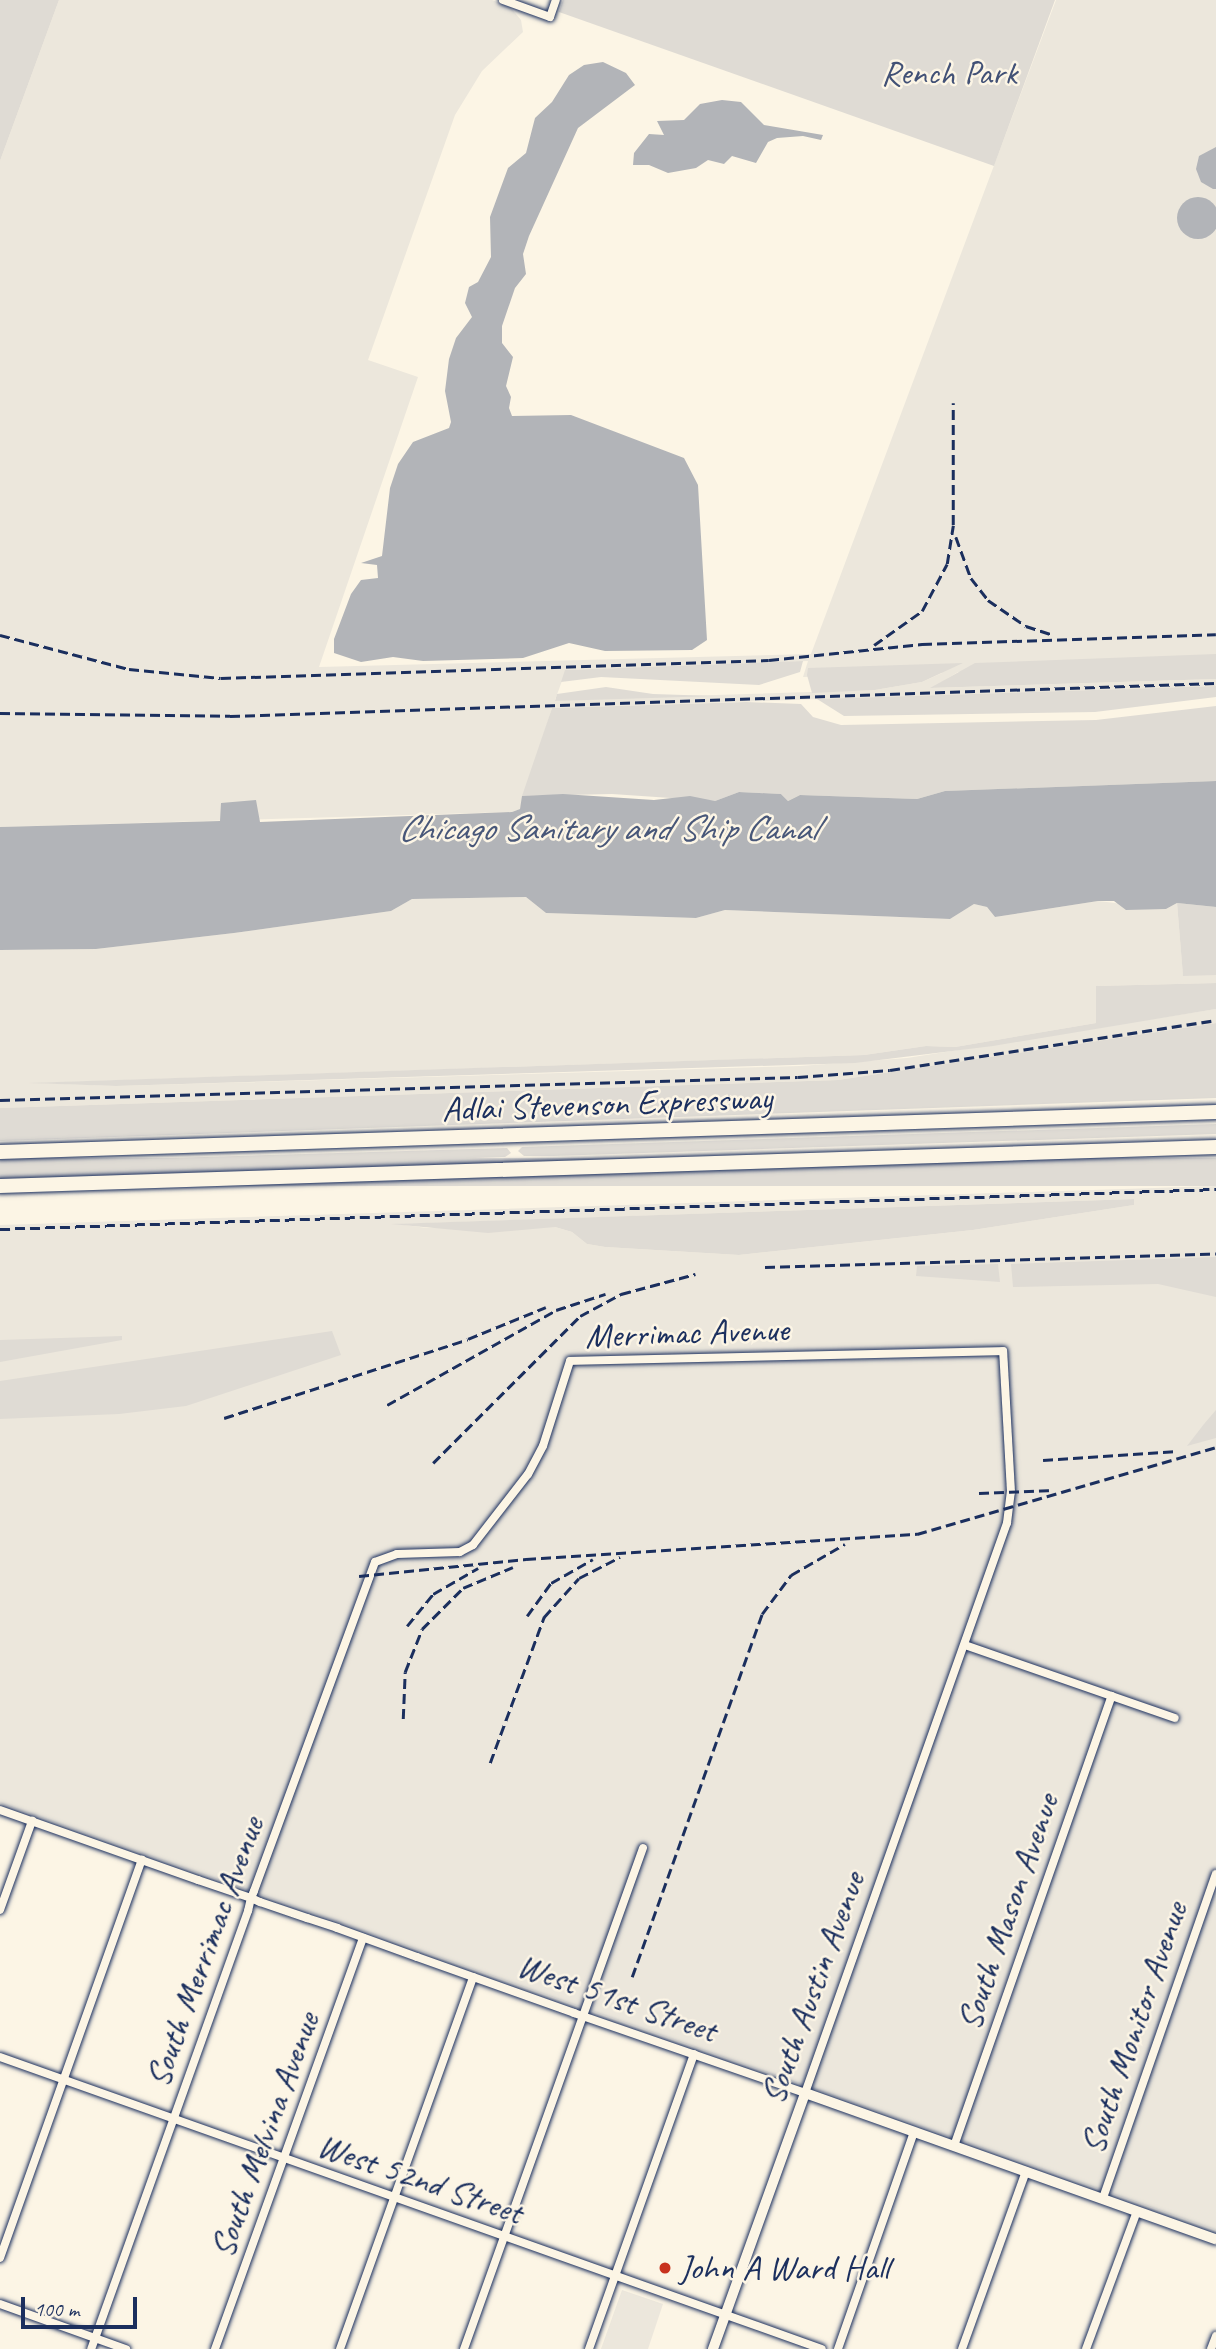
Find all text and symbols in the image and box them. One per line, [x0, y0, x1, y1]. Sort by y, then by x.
park label: Rench Park [880, 52, 1018, 94]
water label: Chicago Sanitary and Ship Canal [398, 806, 816, 850]
street label: Adlai Stevenson Expressway [441, 1077, 773, 1131]
street label: Merrimac Avenue [585, 1308, 789, 1358]
street label: South Mason Avenue [948, 1788, 1068, 2036]
street label: South Merrimac Avenue [137, 1813, 273, 2091]
street label: South Austin Avenue [752, 1867, 874, 2109]
street label: South Monitor Avenue [1071, 1897, 1197, 2159]
street label: West 51st Street [512, 1944, 722, 2052]
street label: South Melvina Avenue [201, 2007, 329, 2263]
street label: West 52nd Street [312, 2124, 528, 2234]
place label: John A Ward Hall [679, 2247, 890, 2289]
marker: John A Ward Hall [657, 2260, 673, 2276]
scale bar [24, 2282, 140, 2326]
text: 100 m [34, 2296, 79, 2322]

